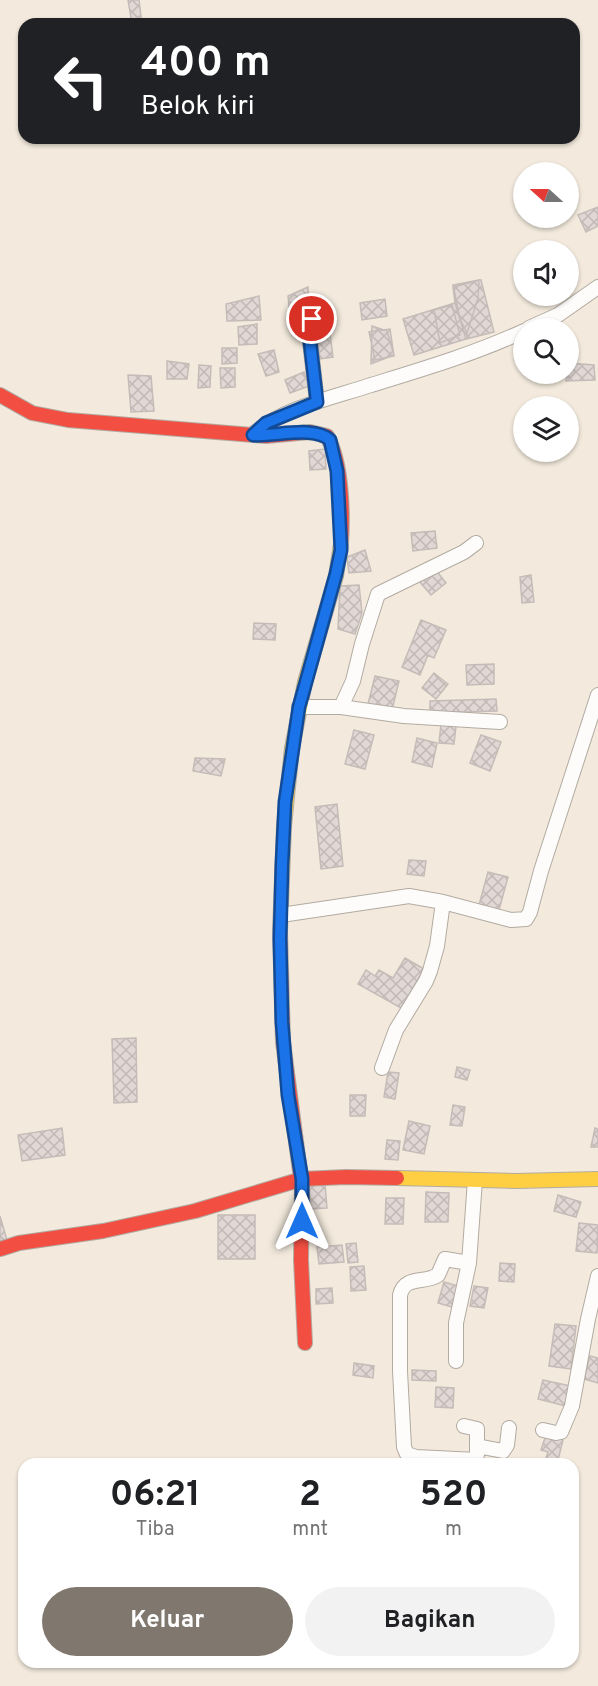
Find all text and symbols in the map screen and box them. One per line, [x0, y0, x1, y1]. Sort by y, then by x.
text: 400 m [141, 38, 271, 91]
icon: left [42, 42, 120, 120]
text: Belok kiri [141, 90, 255, 124]
north arrow [513, 162, 579, 228]
map controls [513, 162, 579, 462]
button: sound [513, 240, 579, 306]
pin [286, 293, 337, 344]
icon: arrive [295, 302, 328, 335]
button: search [513, 318, 579, 384]
button: layers [513, 396, 579, 462]
position arrow [270, 1189, 334, 1253]
text: 06:21 [110, 1473, 201, 1519]
text: 2 [299, 1473, 321, 1519]
text: 520 [420, 1473, 487, 1519]
text: Tiba [136, 1517, 175, 1543]
text: mnt [292, 1517, 328, 1543]
text: m [445, 1517, 462, 1543]
button: Keluar [42, 1587, 293, 1656]
button: Bagikan [305, 1587, 555, 1656]

